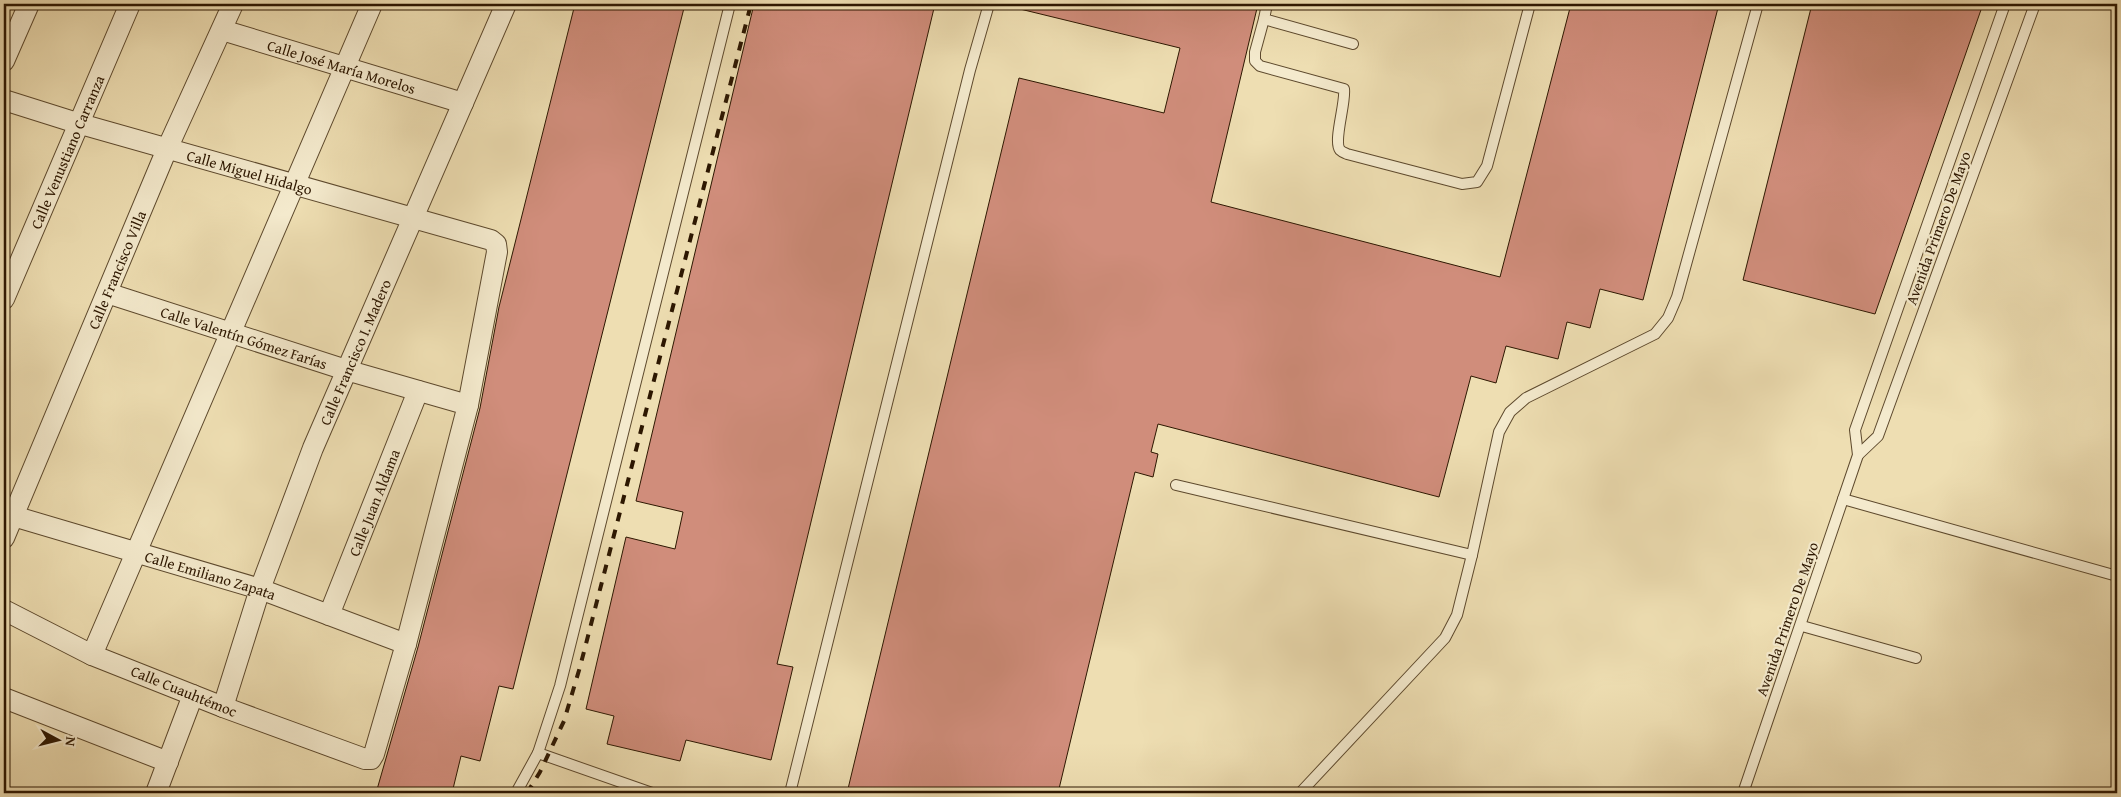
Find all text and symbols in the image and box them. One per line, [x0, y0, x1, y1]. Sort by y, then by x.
street label: Calle José María Morelos [265, 34, 418, 99]
street label: Calle Venustiano Carranza [25, 72, 109, 232]
street label: Calle Miguel Hidalgo [185, 144, 315, 200]
street label: Avenida Primero De Mayo [1900, 148, 1976, 308]
street label: Calle Francisco Villa [82, 207, 151, 332]
street label: Calle Francisco I. Madero [314, 275, 396, 428]
street label: Calle Valentín Gómez Farías [158, 300, 330, 374]
street label: Calle Juan Aldama [343, 446, 404, 559]
street label: Avenida Primero De Mayo [1751, 539, 1823, 699]
street label: Calle Emiliano Zapata [143, 545, 279, 605]
street label: Calle Cuauhtémoc [128, 660, 241, 722]
north arrow [32, 714, 82, 764]
text: N [60, 736, 81, 748]

